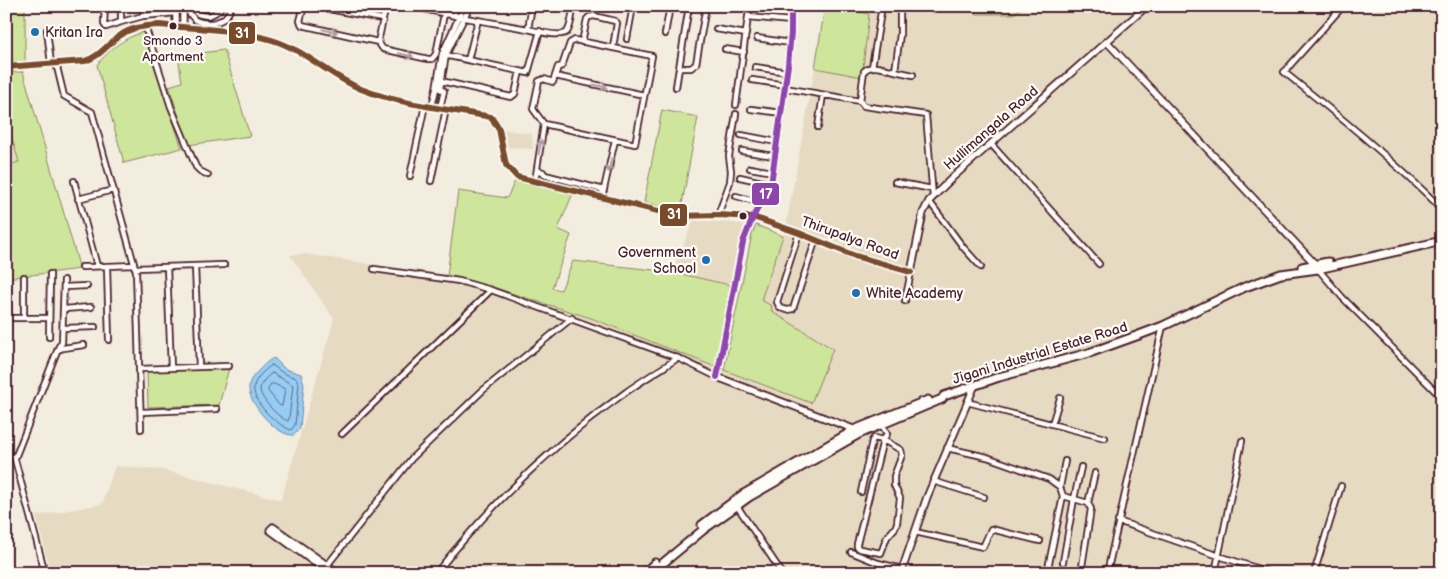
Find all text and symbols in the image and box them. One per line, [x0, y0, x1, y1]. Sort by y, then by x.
marker: Smondo 3 Apartment [168, 21, 178, 31]
line badge: 31 [228, 21, 256, 45]
place label: Kritan Ira [45, 24, 103, 41]
text: 31 [235, 25, 249, 42]
marker: Kritan Ira [29, 26, 41, 38]
one-way arrow [322, 27, 338, 36]
place label: Smondo 3 Apartment [142, 33, 204, 65]
one-way arrow [398, 51, 414, 60]
one-way arrow [591, 82, 607, 91]
street label: Hullimangala Road [940, 82, 1042, 174]
one-way arrow [535, 140, 545, 156]
one-way arrow [605, 157, 614, 173]
line badge: 17 [751, 182, 780, 206]
text: 17 [759, 186, 773, 203]
line badge: 31 [659, 203, 688, 227]
text: 31 [667, 206, 681, 223]
unlabelled marker [738, 211, 748, 221]
street label: Thirupalya Road [799, 212, 901, 264]
place label: Government School [618, 244, 697, 277]
marker: Government School [700, 254, 712, 266]
place label: White Academy [866, 285, 964, 302]
marker: White Academy [850, 287, 862, 299]
street label: Jigani Industrial Estate Road [950, 318, 1130, 388]

